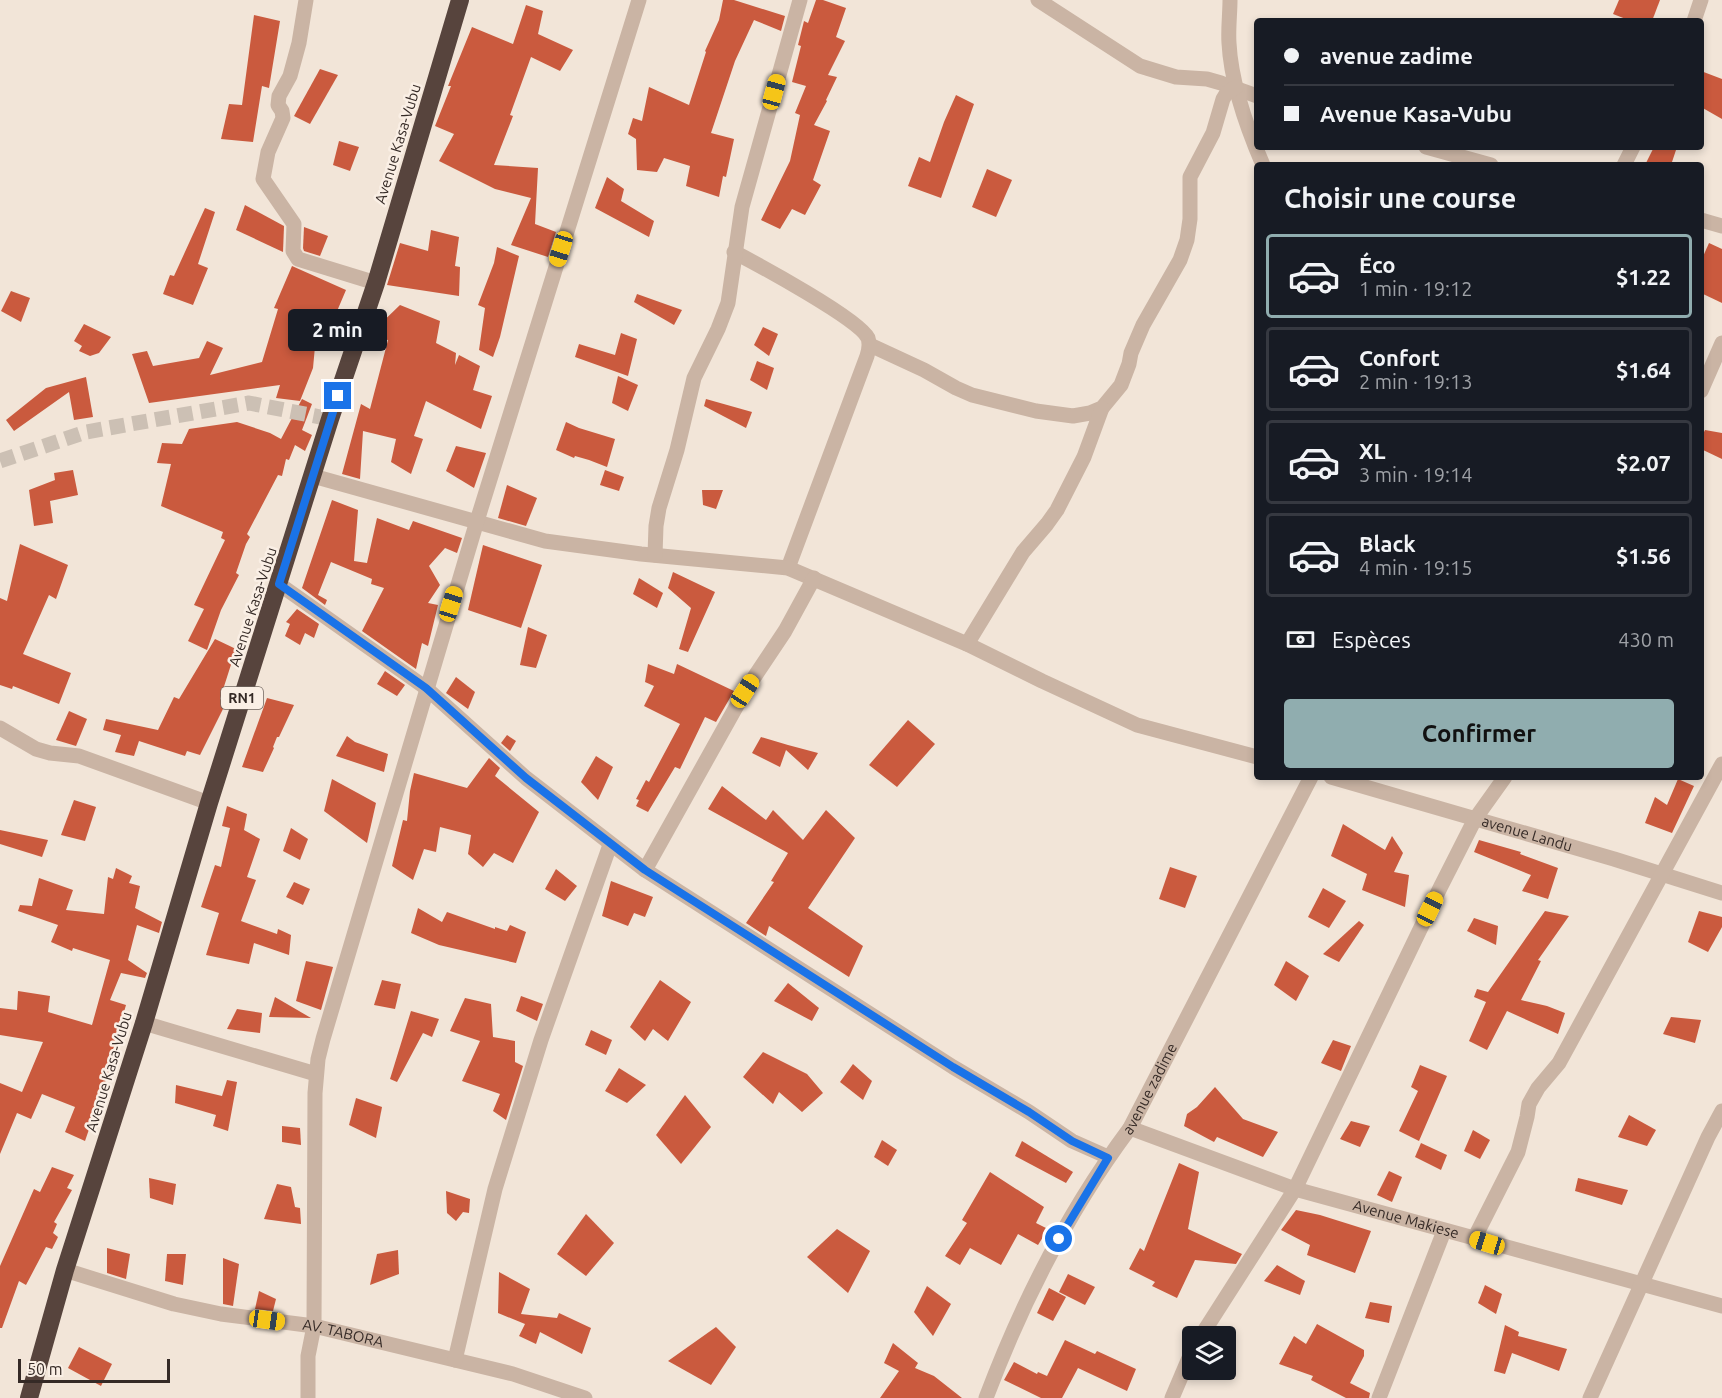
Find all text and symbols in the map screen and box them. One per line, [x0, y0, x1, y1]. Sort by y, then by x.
text: avenue zadime [1320, 43, 1473, 68]
car [761, 72, 787, 112]
street label: Avenue Kasa-Vubu [371, 82, 424, 206]
text: Avenue Kasa-Vubu [1320, 101, 1512, 126]
text: Choisir une course [1284, 183, 1516, 213]
car [547, 229, 575, 269]
icon: car [1287, 249, 1341, 303]
text: Éco [1359, 252, 1396, 277]
text: $1.22 [1616, 264, 1671, 289]
text: 1 min · 19:12 [1359, 277, 1473, 300]
callout: 2 min [288, 309, 388, 351]
text: 2 min [312, 318, 363, 341]
icon: car [1287, 342, 1341, 396]
text: Confort [1359, 345, 1440, 370]
text: $1.64 [1616, 357, 1671, 382]
text: 2 min · 19:13 [1359, 370, 1473, 393]
route end [324, 382, 351, 409]
icon: car [1287, 435, 1341, 489]
text: XL [1359, 438, 1386, 463]
text: $2.07 [1616, 450, 1671, 475]
text: 3 min · 19:14 [1359, 463, 1473, 486]
icon: car [1287, 528, 1341, 582]
text: Black [1359, 531, 1416, 556]
text: $1.56 [1616, 543, 1671, 568]
street label: Avenue Kasa-Vubu [225, 545, 280, 669]
text: 4 min · 19:15 [1359, 556, 1473, 579]
car [437, 584, 465, 624]
icon: cash [1284, 623, 1317, 656]
text: Espèces [1332, 627, 1411, 652]
text: 430 m [1618, 628, 1674, 651]
car [728, 671, 762, 711]
road number: RN1 [221, 687, 263, 709]
button: Confirmer [1284, 699, 1674, 768]
street label: avenue Landu [1480, 812, 1574, 854]
car [1414, 889, 1446, 929]
street label: Avenue Kasa-Vubu [82, 1010, 135, 1134]
street label: avenue zadime [1119, 1040, 1180, 1138]
street label: Avenue Makiese [1351, 1196, 1461, 1242]
route start [1045, 1225, 1072, 1252]
car [1467, 1229, 1507, 1257]
car [248, 1309, 286, 1331]
street label: AV. TABORA [302, 1316, 386, 1351]
map controls [1182, 1326, 1236, 1380]
button: layers [1182, 1326, 1236, 1380]
scale bar [18, 1356, 170, 1384]
text: 50 m [27, 1360, 63, 1378]

